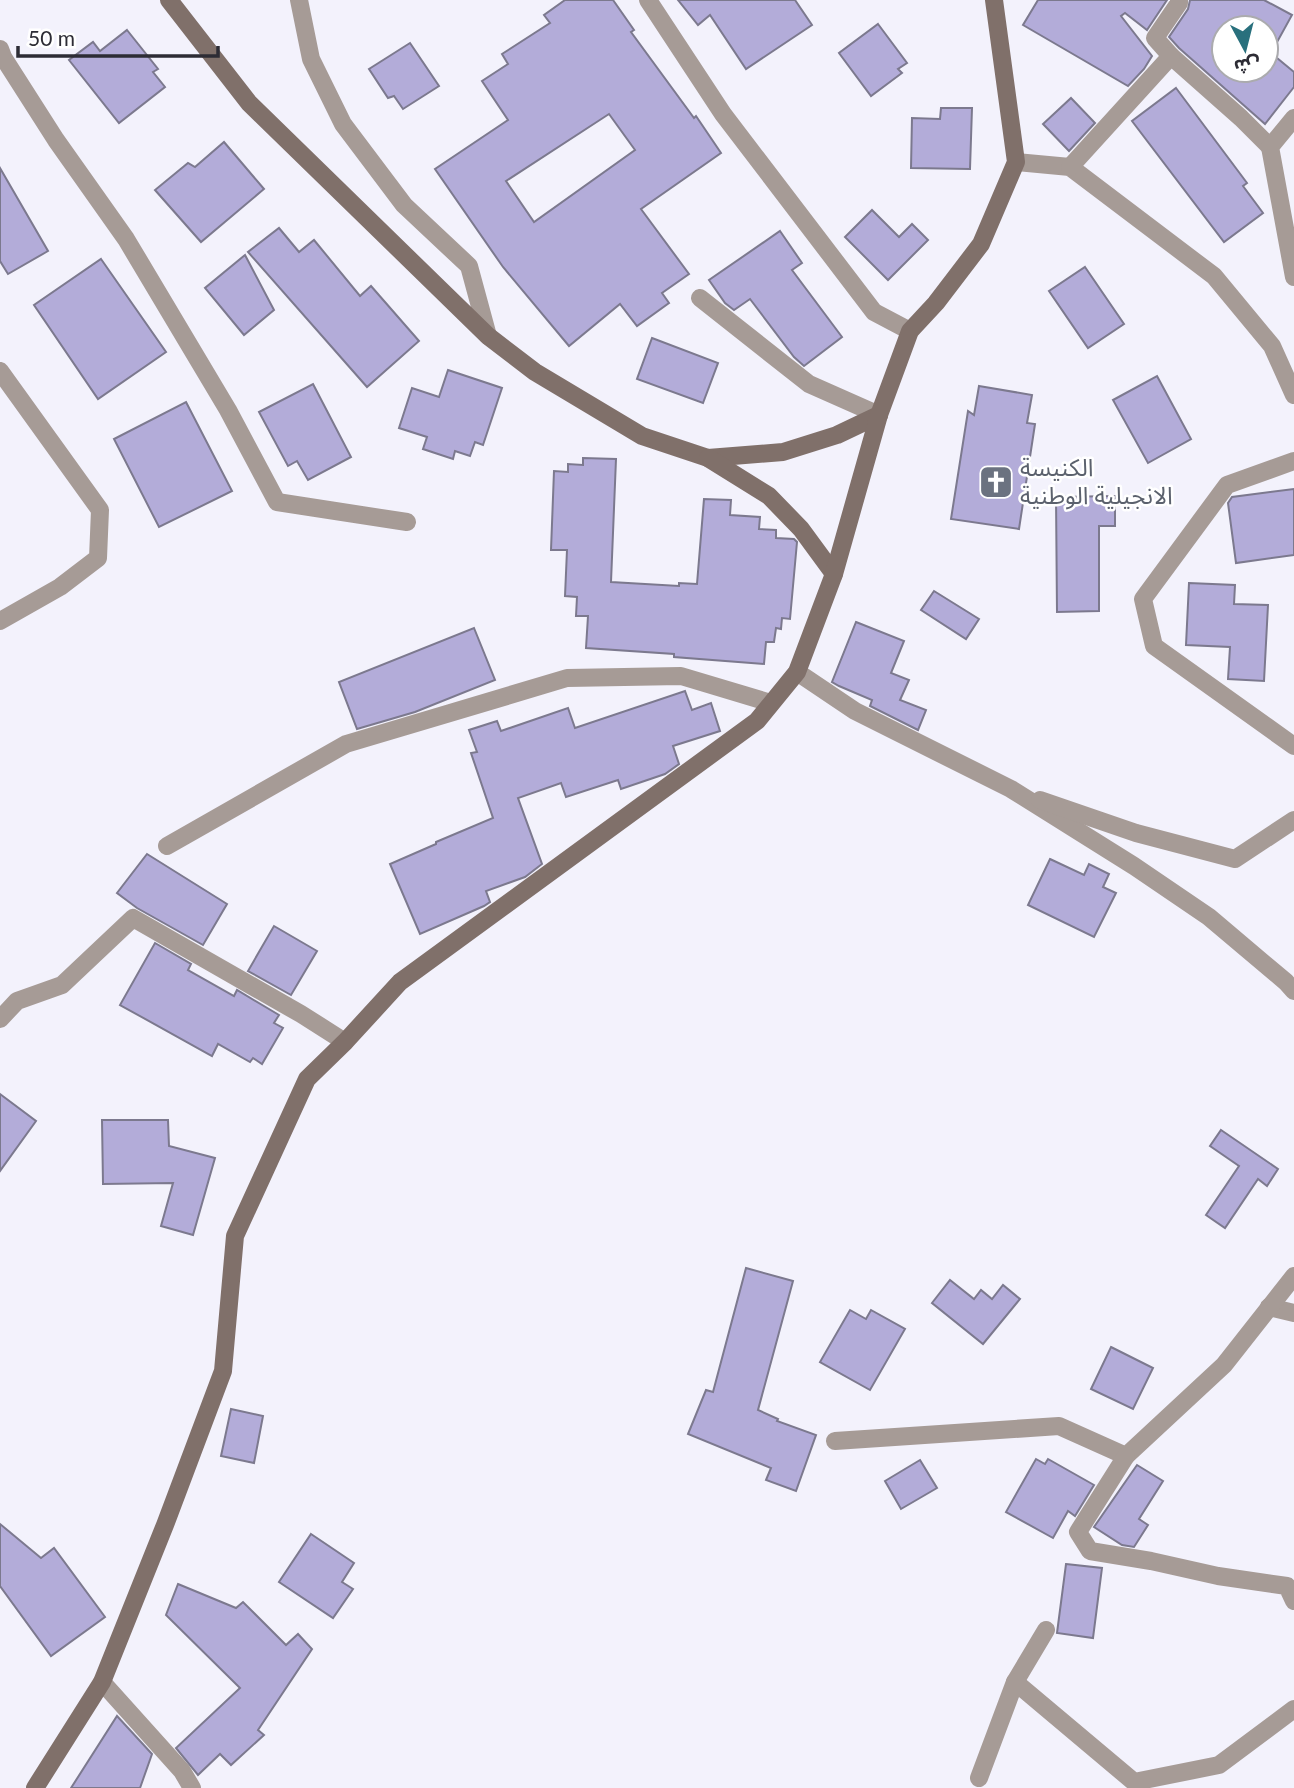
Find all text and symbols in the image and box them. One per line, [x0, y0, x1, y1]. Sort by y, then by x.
scale bar [18, 14, 217, 58]
north arrow [1210, 14, 1280, 84]
text: 50 m [28, 25, 75, 50]
text: ش [1233, 53, 1261, 79]
place label: الكنيسة الانجيلية الوطنية [1020, 452, 1173, 510]
church icon: الكنيسة الانجيلية الوطنية [977, 463, 1015, 501]

